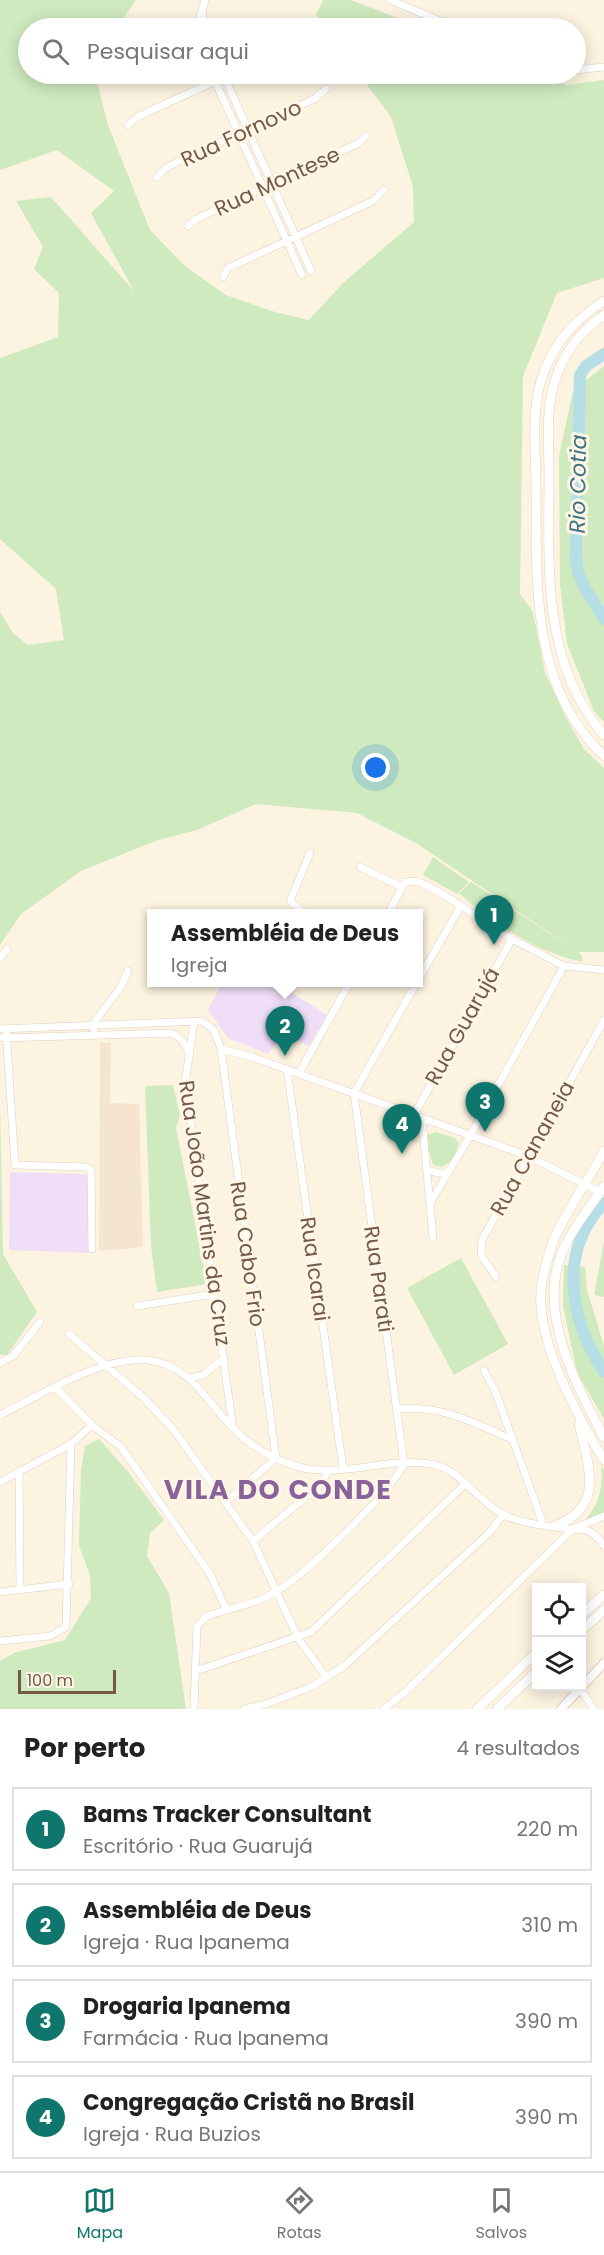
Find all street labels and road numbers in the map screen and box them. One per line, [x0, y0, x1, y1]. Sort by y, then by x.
street label: Rua Fornovo [176, 92, 306, 174]
street label: Rua Montese [209, 139, 345, 223]
street label: Rua Guarujá [418, 962, 506, 1090]
street label: Rua Cananeia [483, 1075, 581, 1221]
street label: Rua João Martins da Cruz [172, 1078, 238, 1348]
street label: Rua Cabo Frio [223, 1179, 273, 1329]
street label: Rua Icarai [293, 1215, 337, 1323]
street label: Rua Parati [357, 1224, 401, 1334]

